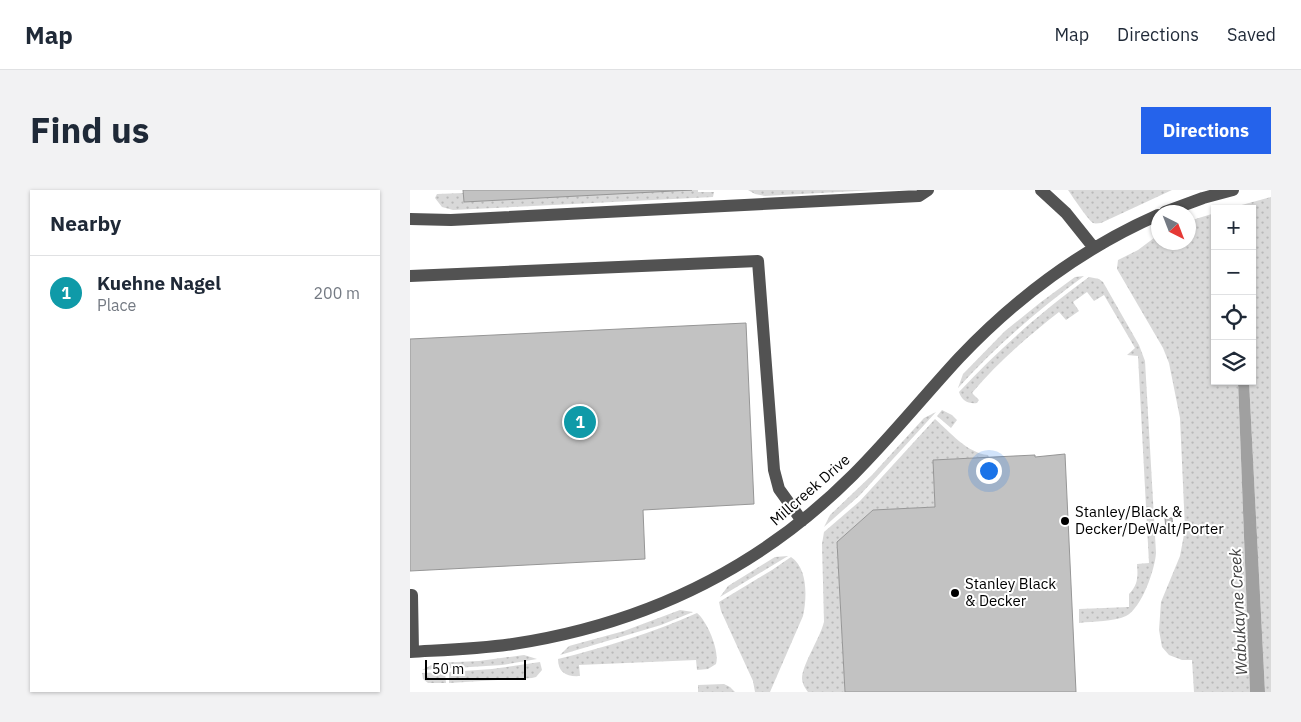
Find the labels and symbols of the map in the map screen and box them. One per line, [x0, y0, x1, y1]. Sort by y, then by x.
north arrow [1151, 205, 1196, 250]
pin: 1 [564, 403, 596, 441]
street label: Millcreek Drive [766, 450, 854, 530]
your location [976, 458, 1002, 484]
place label: Stanley/Black & Decker/DeWalt/Porter [1075, 502, 1224, 538]
marker: Stanley/Black & Decker/DeWalt/Porter [1059, 515, 1071, 527]
water label: Wabukayne Creek [1225, 547, 1251, 676]
place label: Stanley Black & Decker [965, 574, 1056, 610]
marker: Stanley Black & Decker [949, 587, 961, 599]
scale bar [425, 657, 526, 680]

